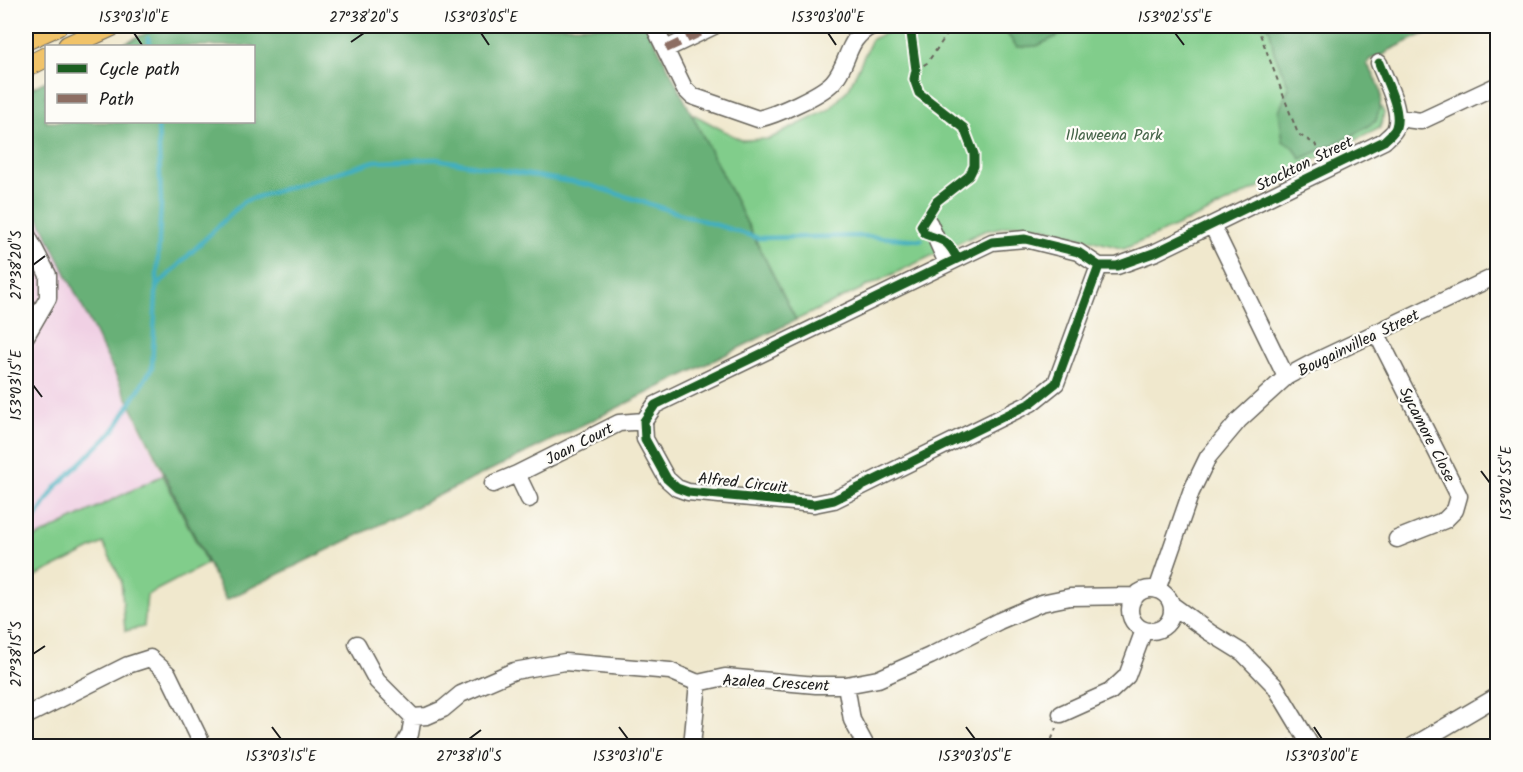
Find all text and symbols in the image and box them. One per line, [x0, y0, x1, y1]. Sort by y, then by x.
text: 153°03'10"E [99, 6, 171, 30]
text: 27°38'20"S [329, 6, 399, 30]
text: 153°03'05"E [444, 6, 519, 30]
text: 153°03'00"E [791, 6, 866, 30]
text: 153°02'55"E [1138, 6, 1214, 30]
legend [45, 45, 255, 123]
text: Cycle path [99, 56, 180, 85]
text: Path [99, 86, 134, 115]
park label: Illaweena Park [1066, 123, 1163, 148]
street label: Stockton Street [1252, 130, 1358, 199]
text: 27°38'20"S [5, 230, 29, 300]
street label: Bougainvillea Street [1294, 303, 1424, 384]
text: 153°03'15"E [5, 348, 29, 421]
street label: Sycamore Close [1392, 383, 1461, 487]
street label: Joan Court [541, 416, 619, 472]
text: 153°02'55"E [1495, 444, 1519, 520]
street label: Alfred Circuit [697, 466, 790, 501]
text: 27°38'15"S [5, 621, 29, 687]
street label: Azalea Crescent [722, 668, 831, 699]
text: 153°03'15"E [245, 745, 318, 769]
text: 27°38'10"S [436, 745, 502, 769]
text: 153°03'10"E [593, 745, 665, 769]
text: 153°03'05"E [938, 745, 1013, 769]
text: 153°03'00"E [1285, 745, 1360, 769]

